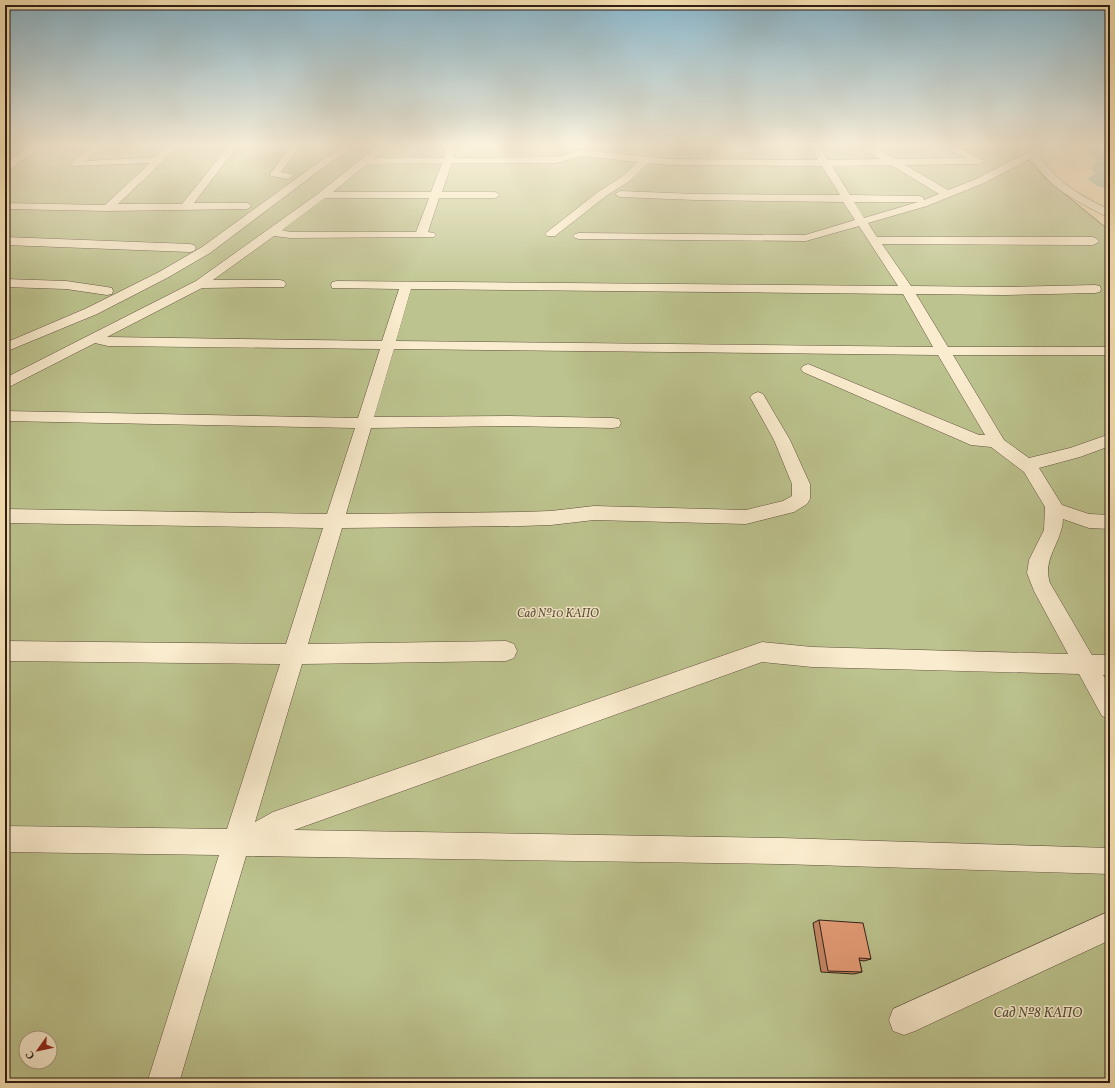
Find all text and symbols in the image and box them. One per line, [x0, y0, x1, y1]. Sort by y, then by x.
park label: Сад №10 КАПО [517, 606, 599, 622]
park label: Сад №8 КАПО [994, 1004, 1083, 1023]
north arrow [18, 1030, 58, 1070]
text: С [23, 1048, 39, 1062]

